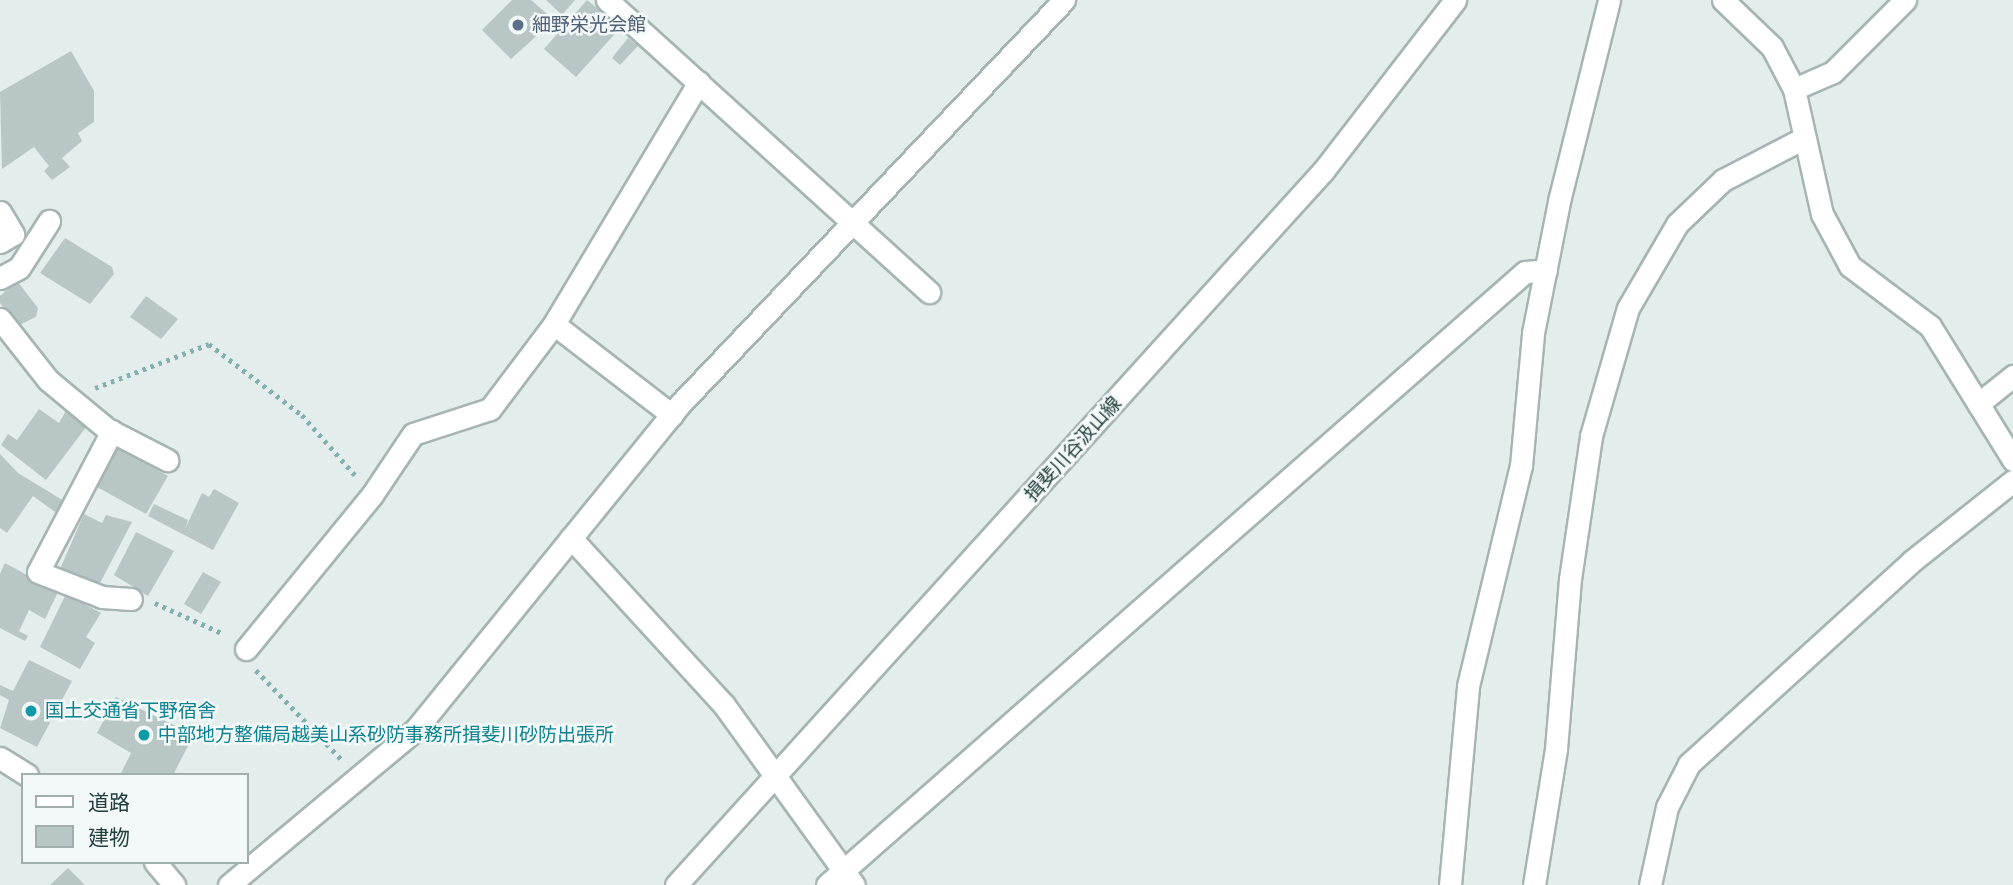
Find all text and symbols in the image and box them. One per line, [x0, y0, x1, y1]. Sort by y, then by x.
place label: 細野栄光会館 [532, 14, 646, 36]
marker: 細野栄光会館 [510, 17, 526, 33]
street label: 揖斐川谷汲山線 [1020, 392, 1126, 506]
place label: 国土交通省下野宿舎 [45, 700, 216, 722]
marker: 国土交通省下野宿舎 [23, 703, 39, 719]
place label: 中部地方整備局越美山系砂防事務所揖斐川砂防出張所 [158, 724, 614, 746]
marker: 中部地方整備局越美山系砂防事務所揖斐川砂防出張所 [136, 727, 152, 743]
legend [21, 773, 248, 864]
text: 道路 [88, 789, 130, 817]
text: 建物 [88, 824, 130, 852]

